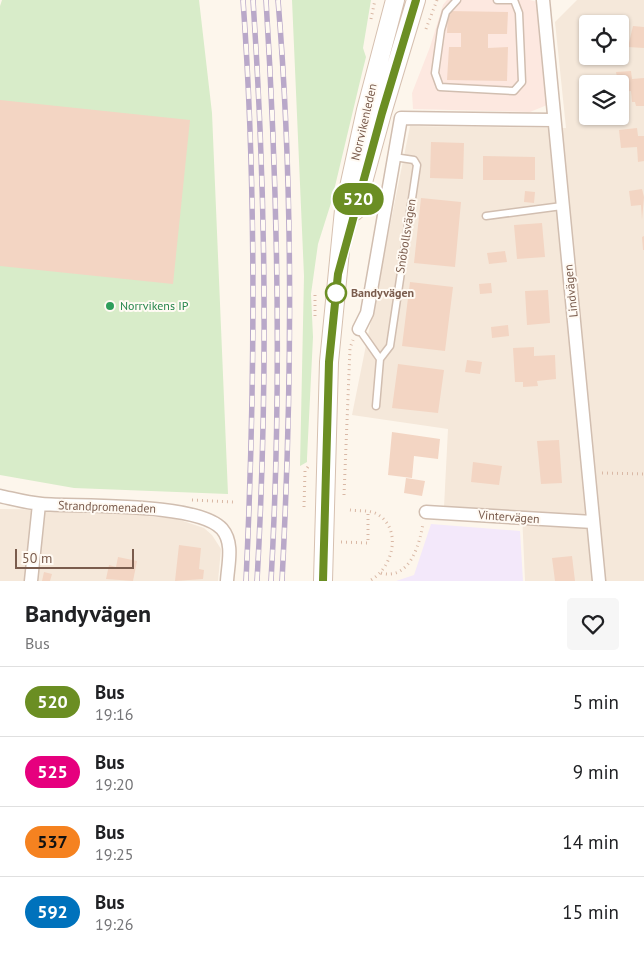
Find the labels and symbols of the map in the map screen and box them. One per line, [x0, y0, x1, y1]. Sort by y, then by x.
street label: Norrvikenleden [347, 82, 380, 162]
line badge: 520 [329, 183, 387, 215]
street label: Snöbollsvägen [392, 198, 419, 274]
street label: Lindvägen [560, 264, 581, 318]
marker: Bandyvägen [325, 282, 347, 304]
place label: Bandyvägen [351, 285, 414, 300]
place label: Norrvikens IP [120, 298, 189, 313]
marker: Norrvikens IP [104, 300, 116, 312]
street label: Strandpromenaden [58, 497, 156, 516]
street label: Vintervägen [477, 507, 540, 526]
scale bar [15, 546, 134, 569]

